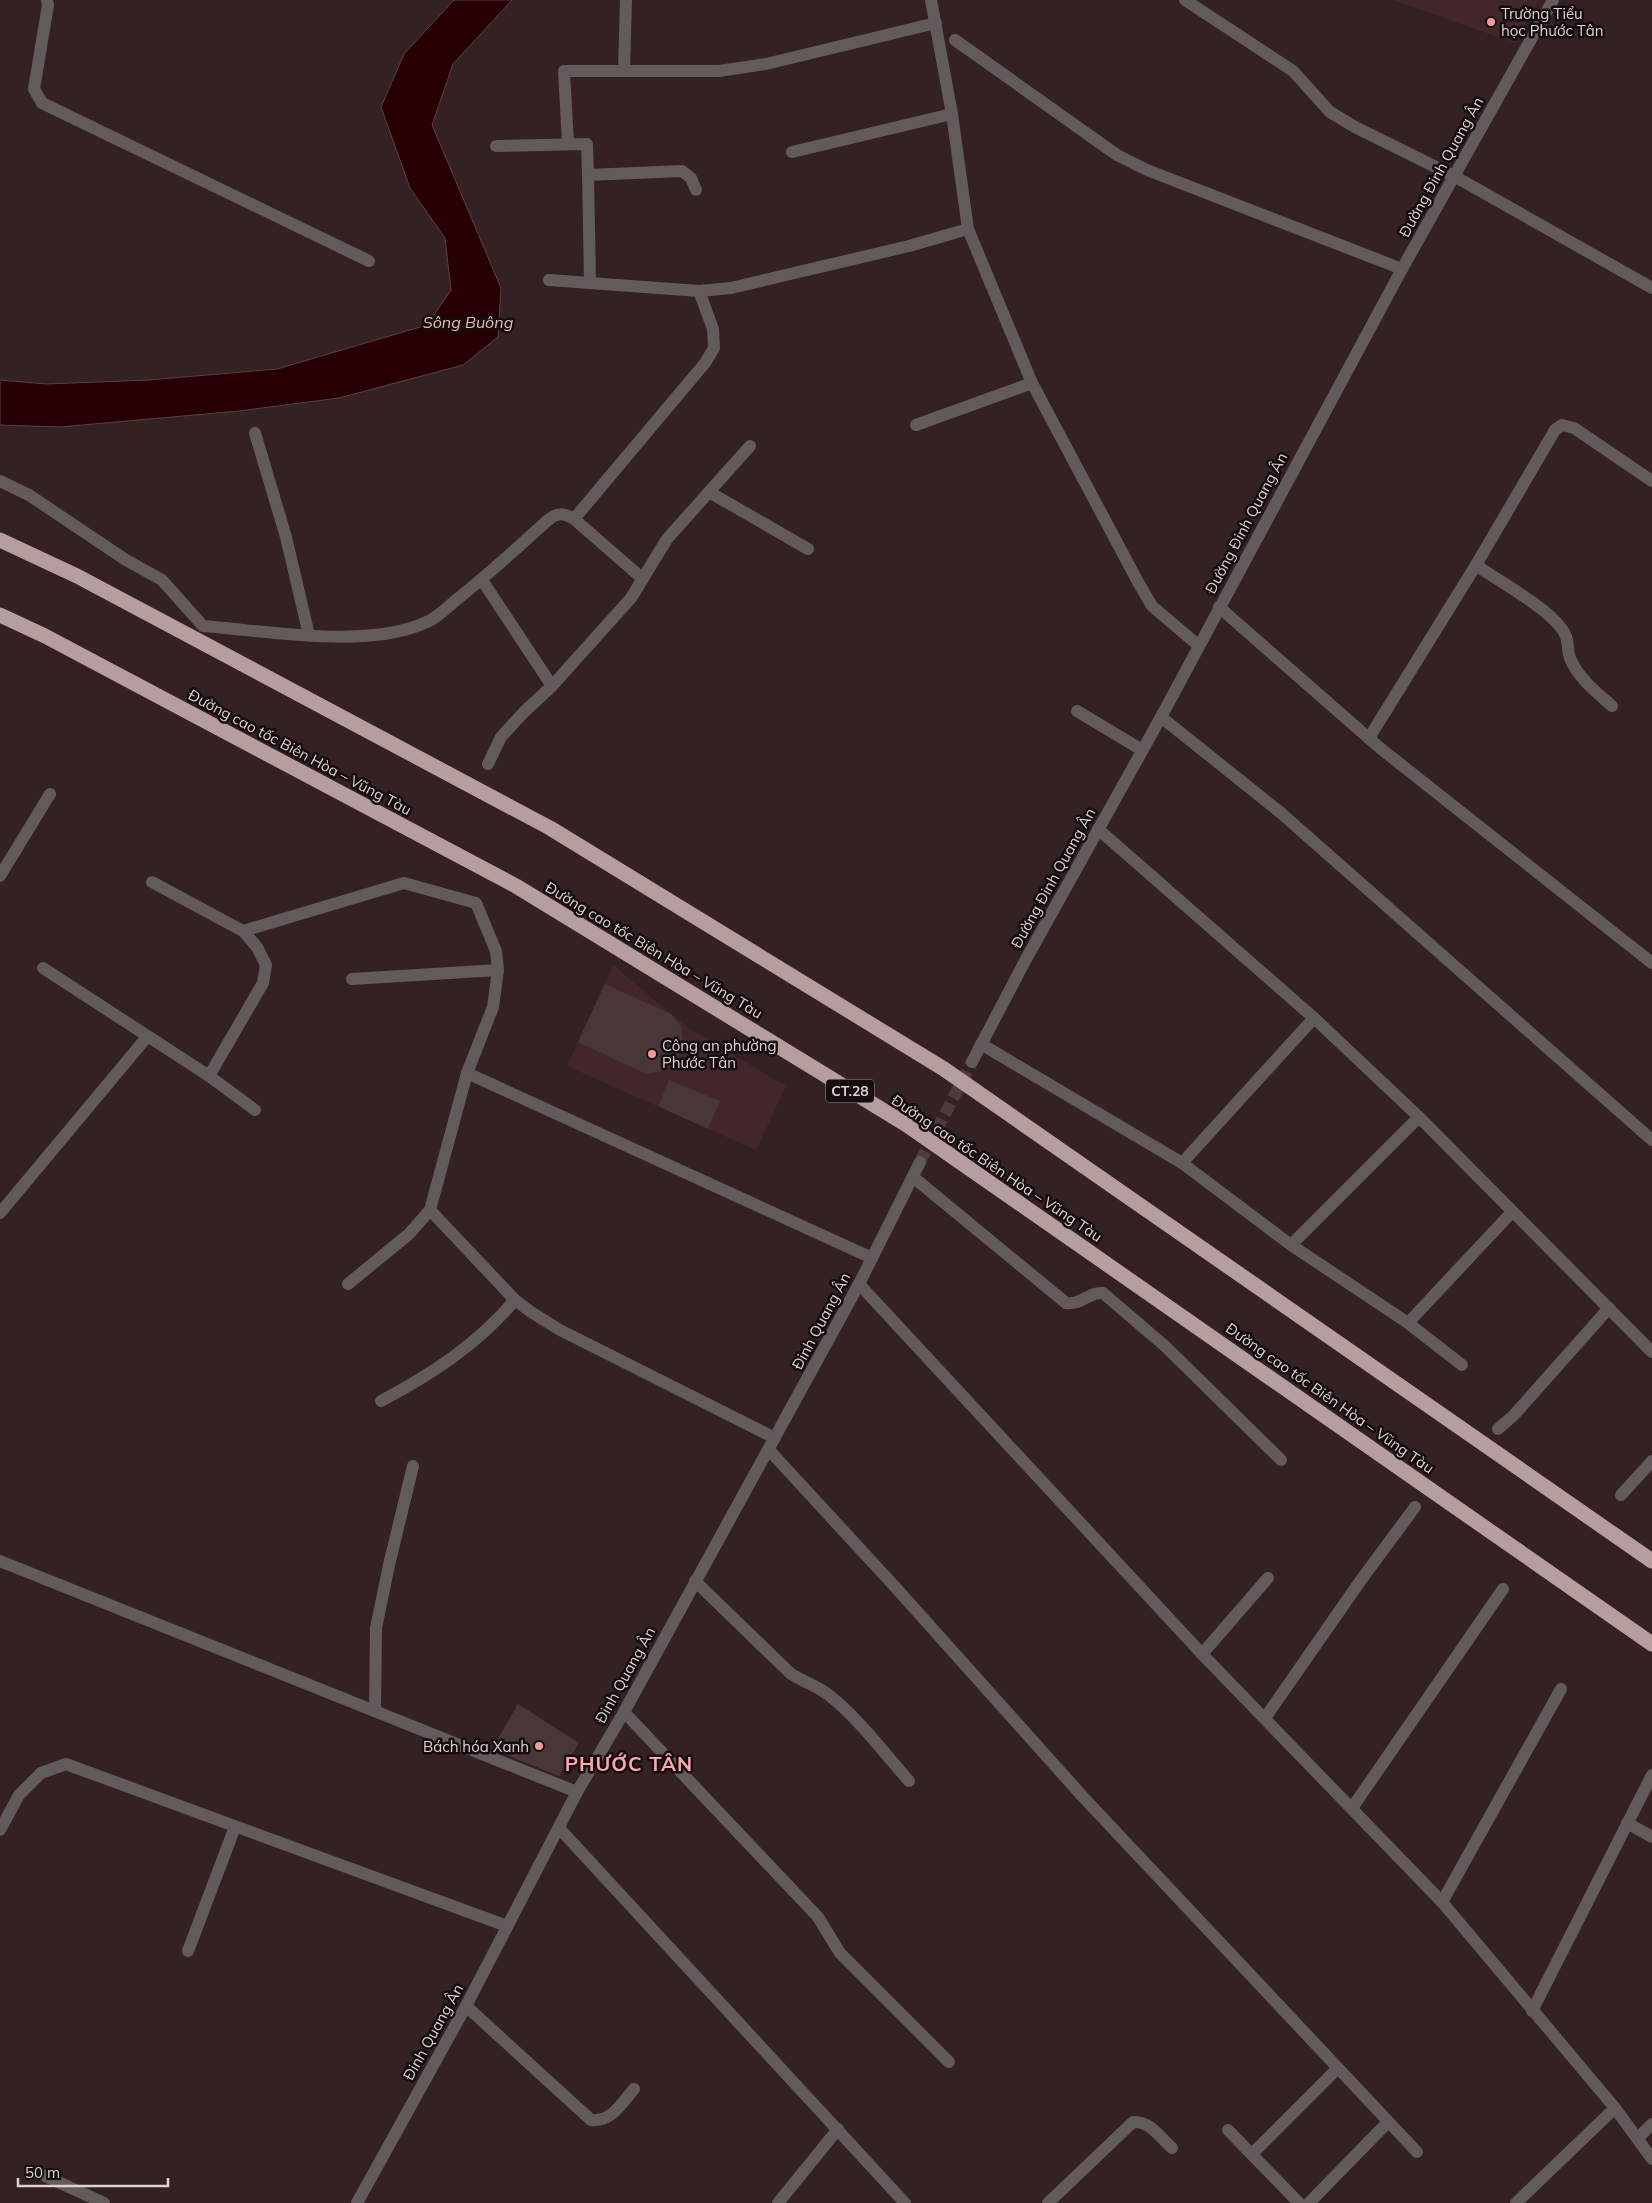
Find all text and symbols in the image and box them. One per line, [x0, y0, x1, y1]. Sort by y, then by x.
place label: Trường Tiểu học Phước Tân [1501, 4, 1604, 40]
marker: Trường Tiểu học Phước Tân [1485, 16, 1497, 28]
street label: Đường Đinh Quang Ân [1395, 94, 1487, 240]
water label: Sông Buông [423, 312, 514, 332]
street label: Đường Đinh Quang Ân [1201, 449, 1291, 597]
street label: Đường cao tốc Biên Hòa – Vũng Tàu [185, 685, 415, 819]
street label: Đường Đinh Quang Ân [1007, 805, 1099, 951]
street label: Đường cao tốc Biên Hòa – Vũng Tàu [542, 877, 766, 1023]
place label: Công an phường Phước Tân [662, 1036, 777, 1072]
marker: Công an phường Phước Tân [646, 1048, 658, 1060]
road number: CT.28 [826, 1080, 874, 1102]
street label: Đường cao tốc Biên Hòa – Vũng Tàu [888, 1090, 1106, 1246]
street label: Đinh Quang Ân [787, 1269, 855, 1373]
street label: Đường cao tốc Biên Hòa – Vũng Tàu [1222, 1319, 1438, 1477]
street label: Đinh Quang Ân [591, 1624, 659, 1726]
place label: Bách hóa Xanh [423, 1737, 529, 1756]
marker: Bách hóa Xanh [533, 1740, 545, 1752]
district label: PHƯỚC TÂN [565, 1751, 693, 1776]
street label: Đinh Quang Ân [399, 1981, 467, 2083]
scale bar [18, 2156, 168, 2188]
text: 50 m [25, 2163, 60, 2182]

